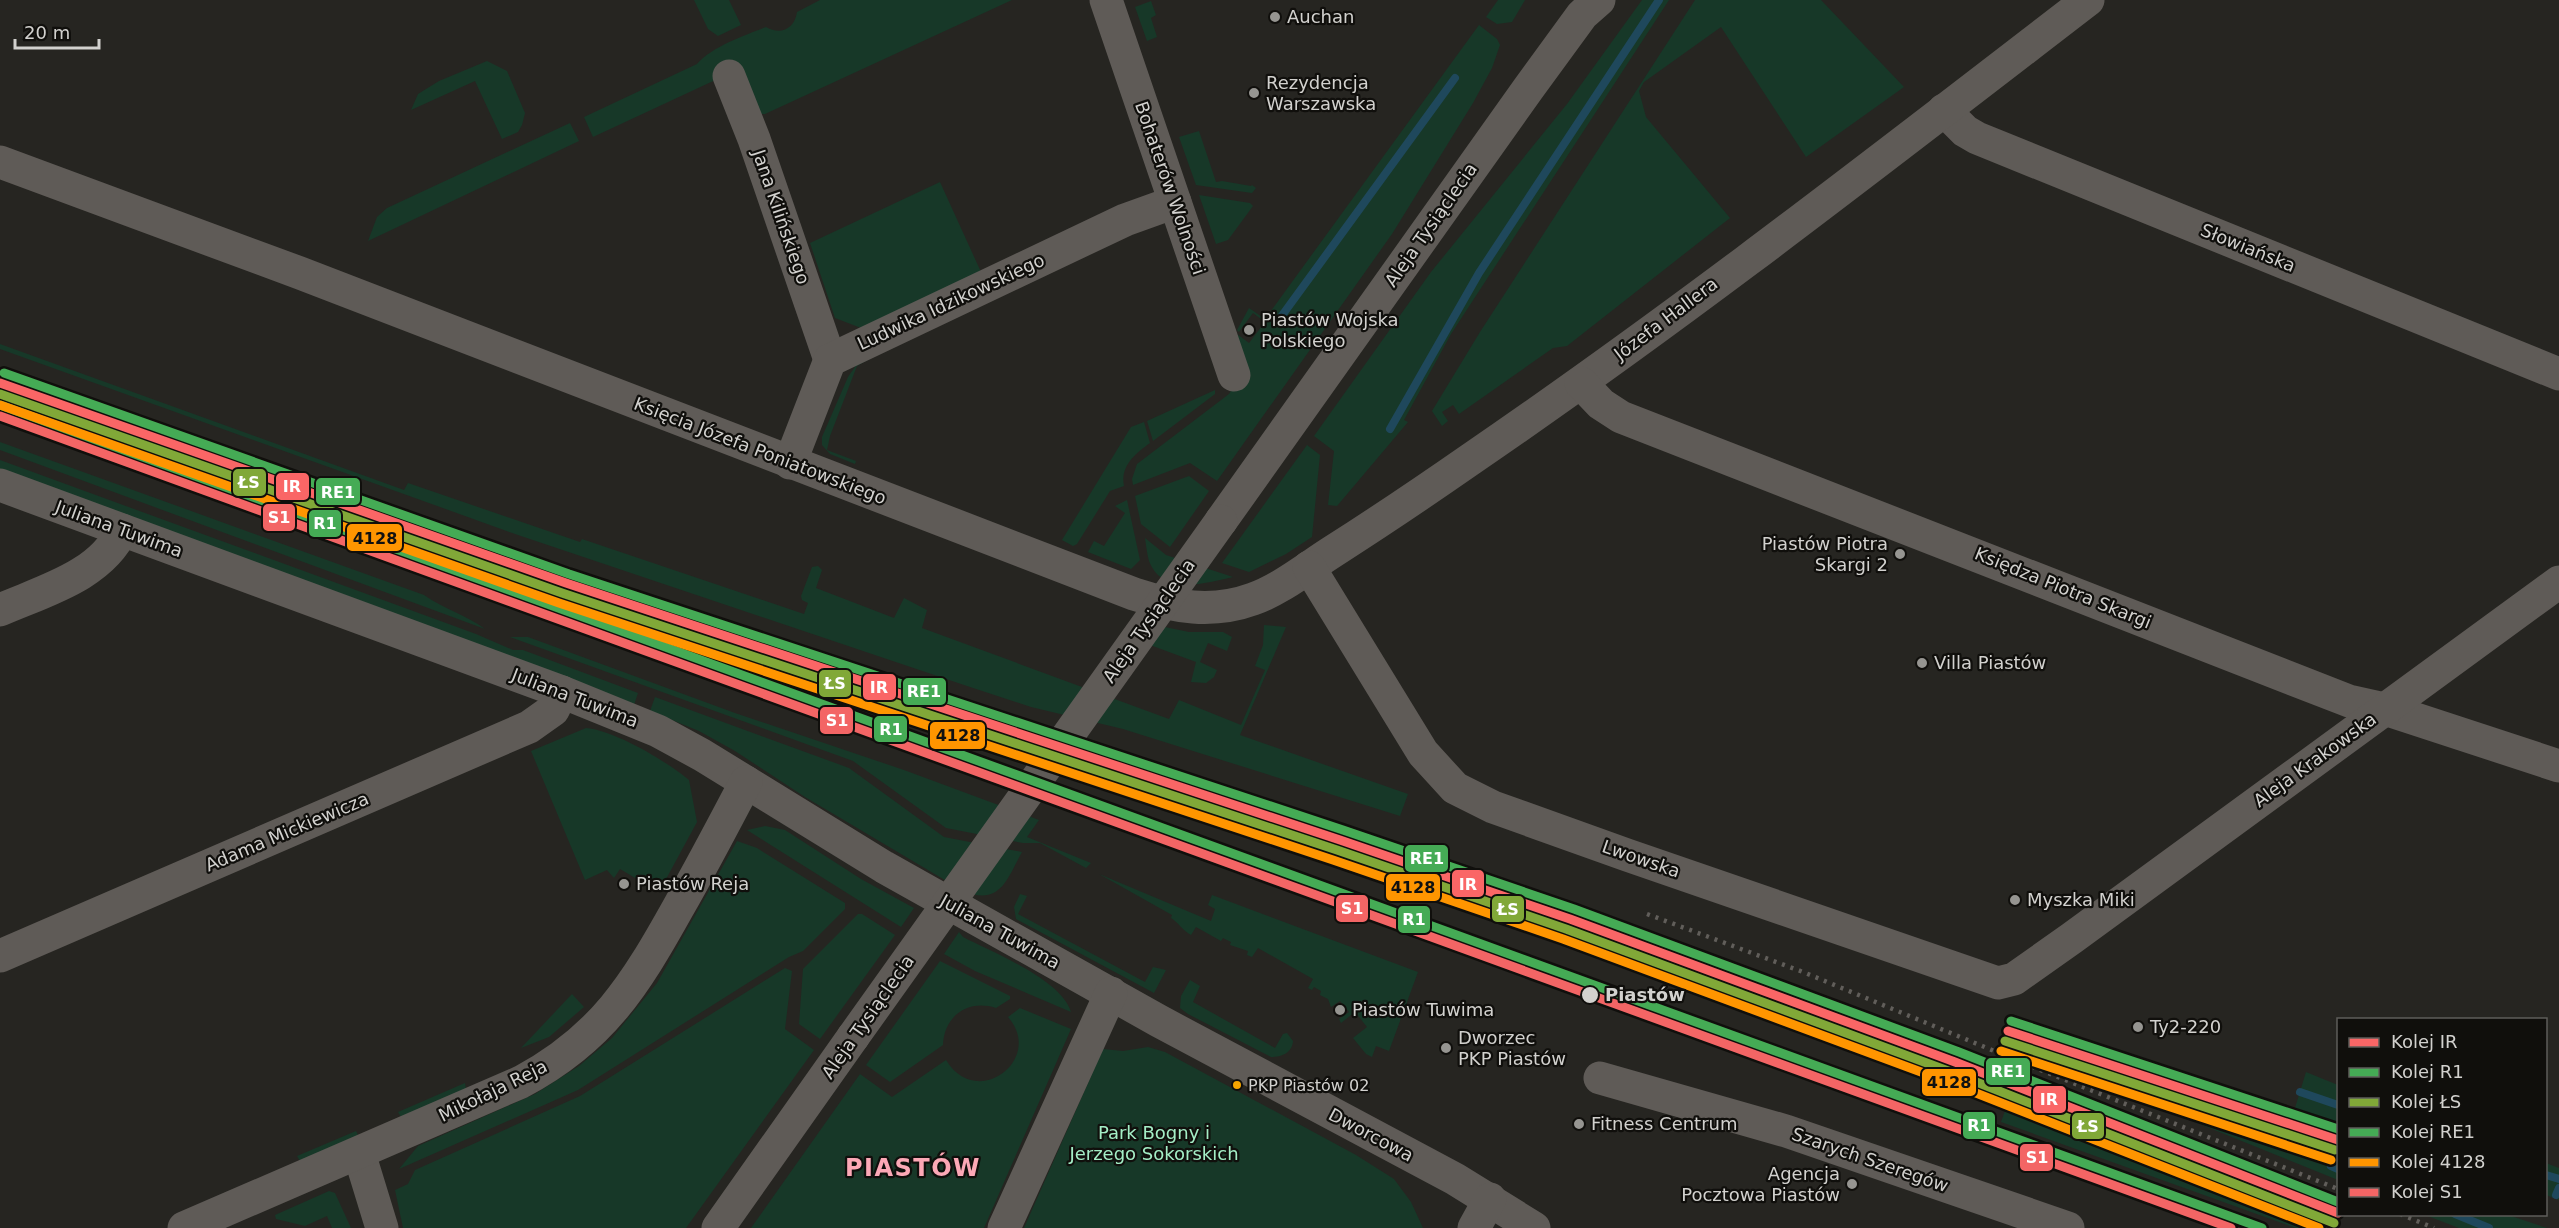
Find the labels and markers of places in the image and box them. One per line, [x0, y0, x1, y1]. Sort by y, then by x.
place label: Auchan [1287, 6, 1354, 27]
marker: Auchan [1268, 10, 1282, 24]
place label: Rezydencja Warszawska [1266, 72, 1376, 114]
marker: Rezydencja Warszawska [1247, 86, 1261, 100]
place label: Piastów Wojska Polskiego [1261, 309, 1399, 351]
marker: Piastów Wojska Polskiego [1242, 323, 1256, 337]
place label: Piastów Piotra Skargi 2 [1762, 533, 1888, 575]
marker: Piastów Piotra Skargi 2 [1893, 547, 1907, 561]
place label: Villa Piastów [1934, 652, 2046, 673]
marker: Villa Piastów [1915, 656, 1929, 670]
place label: Piastów Reja [636, 873, 749, 894]
marker: Piastów Reja [617, 877, 631, 891]
place label: Myszka Miki [2027, 889, 2135, 910]
marker: Myszka Miki [2008, 893, 2022, 907]
place label: Piastów [1605, 984, 1685, 1005]
marker: Piastów [1580, 985, 1600, 1005]
place label: Piastów Tuwima [1352, 999, 1494, 1020]
marker: Piastów Tuwima [1333, 1003, 1347, 1017]
place label: Ty2-220 [2149, 1016, 2221, 1037]
marker: Ty2-220 [2131, 1020, 2145, 1034]
place label: Dworzec PKP Piastów [1458, 1027, 1566, 1069]
marker: Dworzec PKP Piastów [1439, 1041, 1453, 1055]
place label: PKP Piastów 02 [1248, 1076, 1369, 1095]
marker: PKP Piastów 02 [1231, 1079, 1243, 1091]
place label: Fitness Centrum [1591, 1113, 1738, 1134]
marker: Fitness Centrum [1572, 1117, 1586, 1131]
place label: Agencja Pocztowa Piastów [1681, 1163, 1840, 1205]
marker: Agencja Pocztowa Piastów [1845, 1177, 1859, 1191]

